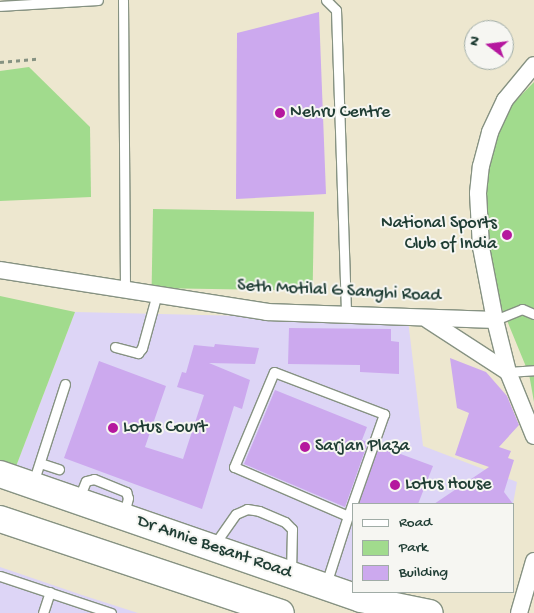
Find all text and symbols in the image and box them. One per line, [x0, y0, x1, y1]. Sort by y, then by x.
north arrow [464, 20, 514, 70]
text: N [466, 35, 484, 48]
place label: Nehru Centre [290, 102, 390, 124]
marker: Nehru Centre [274, 107, 286, 119]
place label: National Sports Club of India [381, 214, 497, 256]
marker: National Sports Club of India [501, 229, 513, 241]
street label: Seth Motilal G Sanghi Road [237, 276, 441, 308]
place label: Lotus Court [123, 417, 207, 439]
marker: Lotus Court [107, 422, 119, 434]
place label: Sarjan Plaza [315, 436, 410, 458]
marker: Sarjan Plaza [299, 441, 311, 453]
place label: Lotus House [405, 474, 492, 496]
marker: Lotus House [389, 479, 401, 491]
legend [352, 503, 514, 593]
street label: Dr Annie Besant Road [134, 511, 294, 585]
text: Road [399, 514, 432, 532]
text: Park [399, 539, 428, 557]
text: Building [399, 564, 448, 582]

